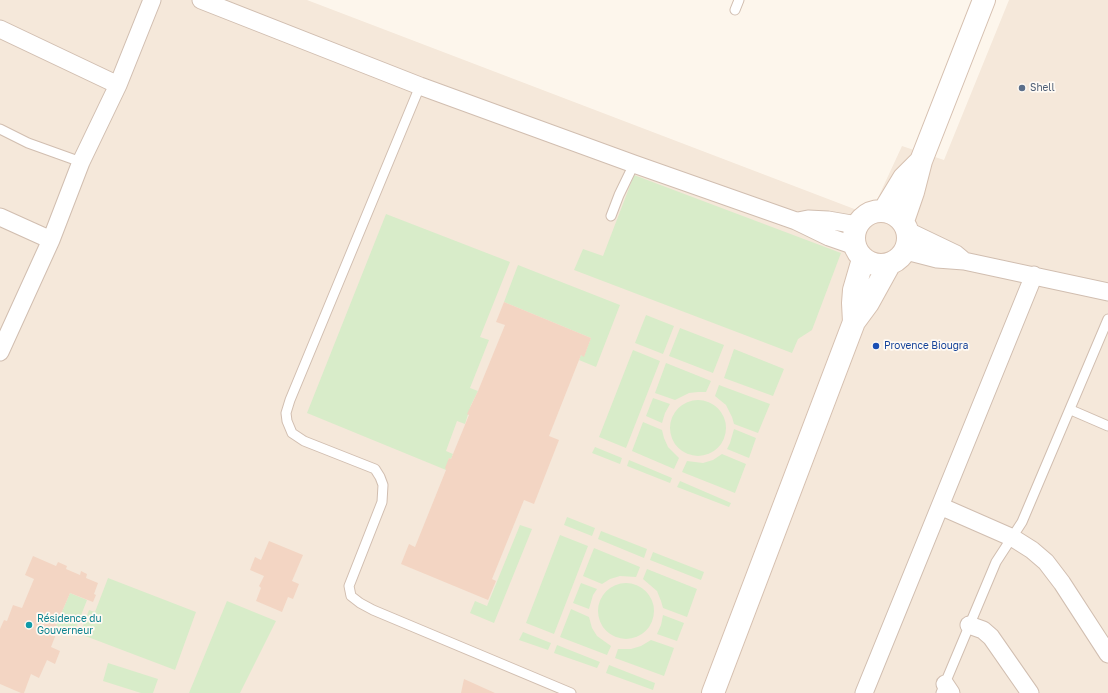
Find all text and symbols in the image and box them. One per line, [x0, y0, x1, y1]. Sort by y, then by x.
place label: Shell [1030, 82, 1055, 94]
marker: Shell [1017, 83, 1027, 93]
place label: Provence Biougra [884, 340, 968, 352]
marker: Provence Biougra [871, 341, 881, 351]
place label: Résidence du Gouverneur [37, 613, 102, 636]
marker: Résidence du Gouverneur [24, 620, 34, 630]

